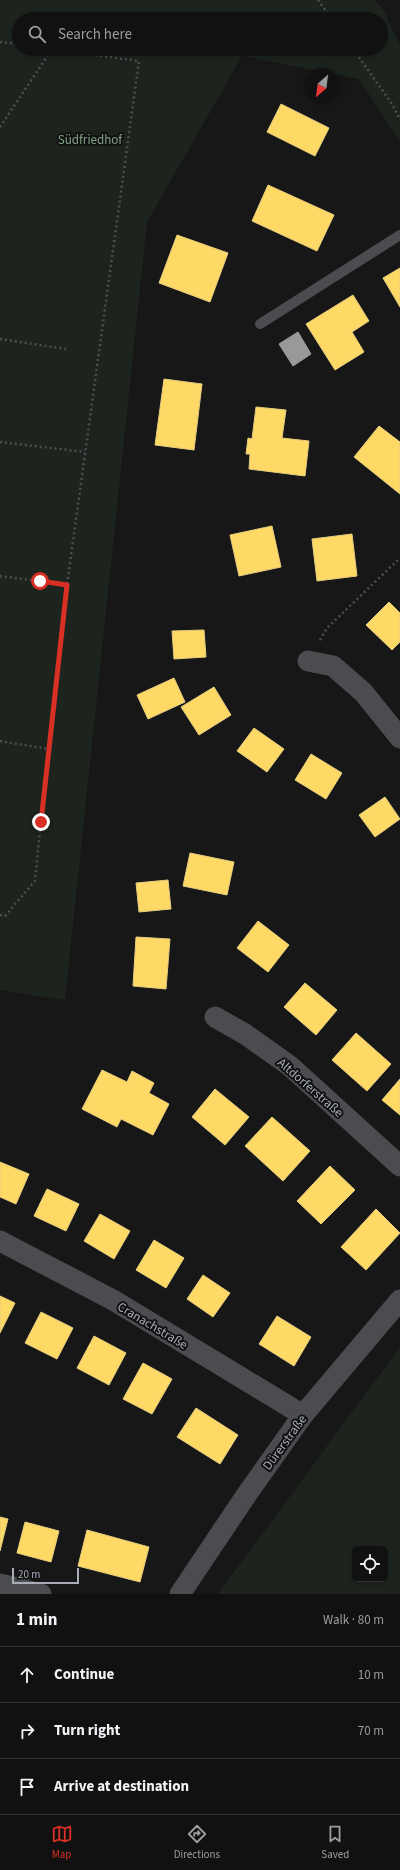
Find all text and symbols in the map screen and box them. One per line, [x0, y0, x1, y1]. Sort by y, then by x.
search box [12, 12, 388, 56]
icon: search [26, 23, 48, 45]
text: Search here [58, 24, 132, 45]
north arrow [304, 68, 340, 104]
park label: Südfriedhof [58, 131, 123, 149]
route start [31, 572, 49, 590]
route end [32, 813, 50, 831]
street label: Altdorferstraße [273, 1054, 347, 1122]
street label: Cranachstraße [114, 1298, 191, 1354]
street label: Dürerstraße [259, 1411, 311, 1474]
map controls [352, 1546, 388, 1582]
button: locate [352, 1546, 388, 1582]
scale bar [12, 1566, 79, 1585]
text: 20 m [18, 1567, 40, 1582]
text: 1 min [16, 1608, 57, 1632]
text: Walk · 80 m [323, 1611, 384, 1629]
icon: ahead [16, 1664, 38, 1686]
text: Continue [54, 1664, 114, 1685]
text: 10 m [358, 1666, 384, 1684]
icon: right [16, 1720, 38, 1742]
text: Turn right [54, 1720, 120, 1741]
text: 70 m [358, 1722, 384, 1740]
icon: arrive [16, 1776, 38, 1798]
text: Arrive at destination [54, 1776, 189, 1797]
tab: Map [51, 1823, 73, 1862]
tab: Directions [174, 1823, 220, 1862]
tab: Saved [321, 1823, 349, 1862]

